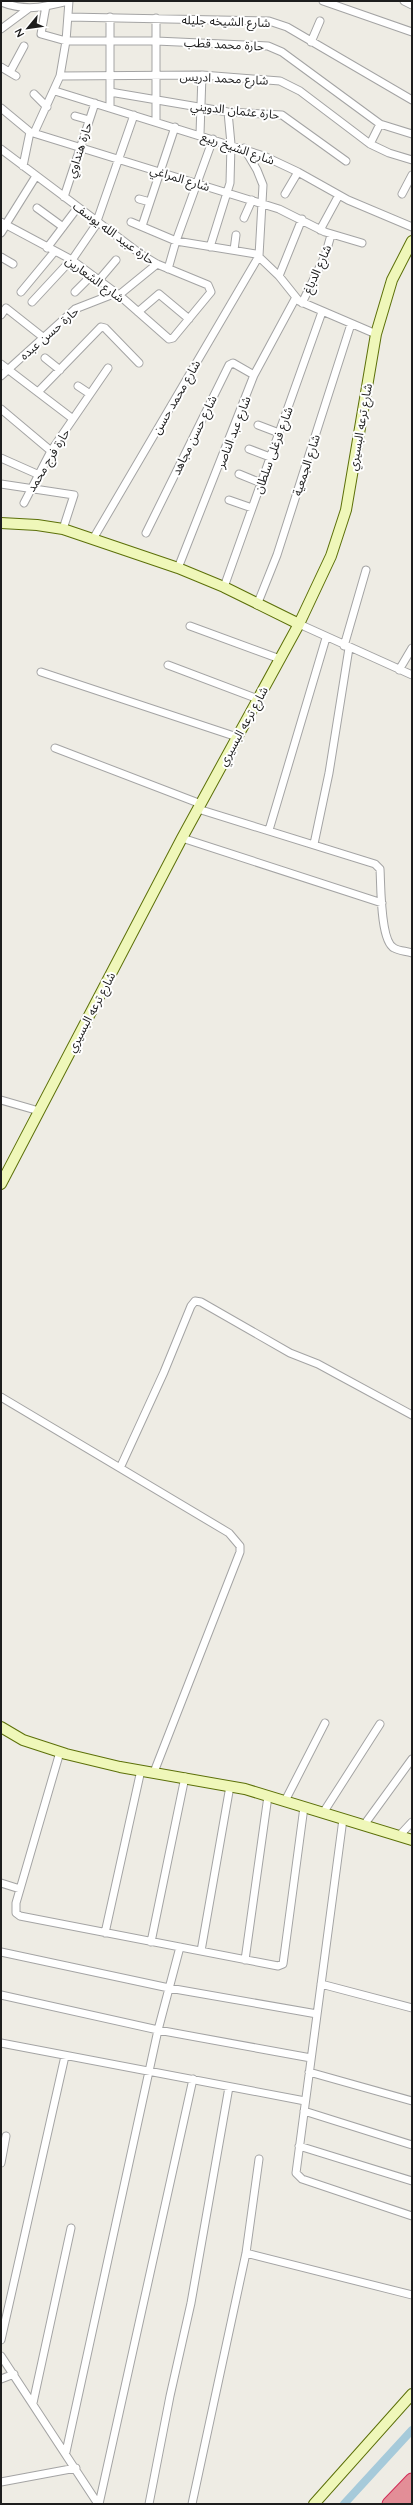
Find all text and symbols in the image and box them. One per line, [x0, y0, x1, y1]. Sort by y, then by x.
north arrow [8, 8, 48, 48]
street label: شارع الشيخه جليله [181, 12, 271, 32]
text: N [11, 26, 27, 40]
street label: حارة محمد قطب [184, 34, 264, 54]
street label: شارع محمد ادريس [179, 68, 269, 90]
street label: حارة عثمان الدويني [190, 98, 280, 125]
street label: حارة هنداوي [63, 120, 98, 180]
street label: شارع الشيخ ربيع [199, 128, 277, 169]
street label: شارع المراغي [147, 162, 212, 197]
street label: حارة عبيد الله يوسف [70, 198, 158, 268]
street label: شارع الدباغ [300, 242, 336, 297]
street label: شارع الشعارين [62, 253, 127, 307]
street label: حارة حسن عبده [16, 303, 82, 363]
street label: شارع محمد حسن [149, 357, 205, 438]
street label: شارع ترعه البسيري [345, 382, 378, 472]
street label: شارع حسن مجاهد [168, 393, 222, 478]
street label: شارع عبد الناصر [212, 394, 255, 472]
street label: شارع فرغلى سلطان [250, 404, 298, 496]
street label: حارة فرج محمد [23, 426, 74, 495]
street label: شارع الجمعية [289, 432, 325, 498]
street label: شارع ترعه البسيري [215, 684, 273, 770]
street label: شارع ترعه البسيري [64, 969, 121, 1056]

